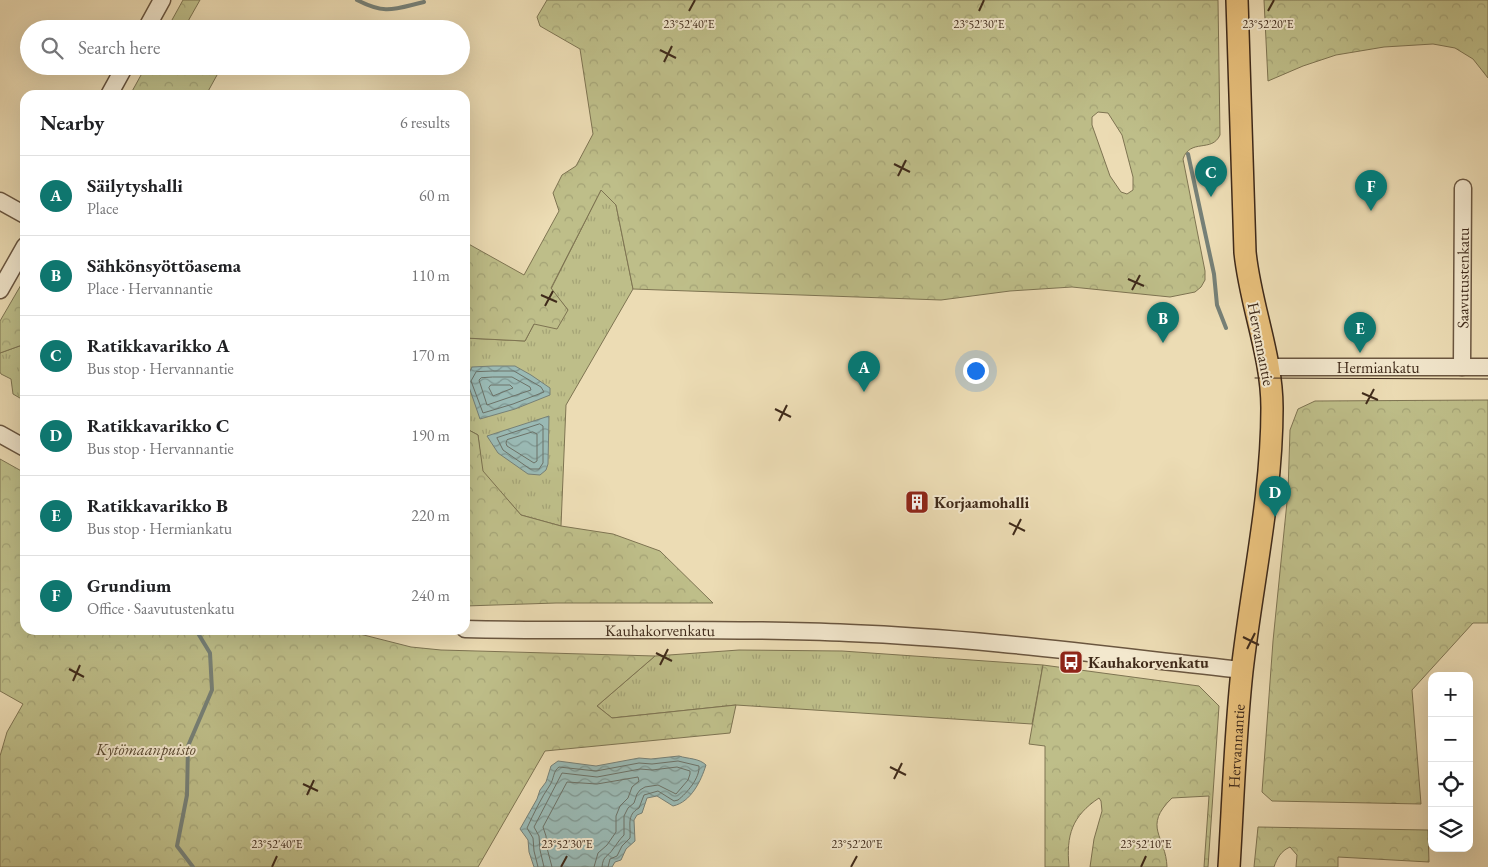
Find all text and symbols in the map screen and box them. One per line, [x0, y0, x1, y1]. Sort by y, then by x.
text: 23°52'40"E [663, 16, 715, 32]
text: 23°52'30"E [953, 16, 1005, 32]
text: 23°52'20"E [1242, 16, 1294, 32]
search box [20, 20, 470, 75]
icon: search [38, 34, 66, 62]
text: Search here [78, 35, 160, 60]
text: Nearby [40, 109, 104, 136]
text: 6 results [400, 112, 450, 133]
pin: C [1195, 156, 1227, 197]
pin: F [1355, 170, 1387, 211]
text: Säilytyshalli [87, 173, 183, 198]
text: A [50, 185, 62, 206]
text: 60 m [419, 185, 450, 206]
text: Place [87, 198, 119, 219]
street label: Saavutustenkatu [1452, 227, 1473, 329]
text: Sähkönsyöttöasema [87, 253, 241, 278]
text: B [51, 265, 61, 286]
text: 110 m [411, 265, 450, 286]
text: Place · Hervannantie [87, 278, 213, 299]
street label: Hervannantie [1243, 300, 1279, 388]
pin: B [1147, 302, 1179, 343]
pin: E [1344, 312, 1376, 353]
text: Ratikkavarikko A [87, 333, 230, 358]
text: C [50, 345, 62, 366]
text: 170 m [411, 345, 450, 366]
pin: A [848, 351, 880, 392]
street label: Hermiankatu [1336, 357, 1420, 378]
text: Bus stop · Hervannantie [87, 358, 234, 379]
your location [963, 358, 989, 384]
text: Ratikkavarikko C [87, 413, 230, 438]
text: D [50, 425, 62, 446]
text: 190 m [411, 425, 450, 446]
text: Bus stop · Hervannantie [87, 438, 234, 459]
pin: D [1259, 476, 1291, 517]
building icon: Korjaamohalli [904, 489, 930, 515]
place label: Korjaamohalli [934, 492, 1030, 513]
text: Ratikkavarikko B [87, 493, 228, 518]
text: E [51, 505, 61, 526]
text: 220 m [411, 505, 450, 526]
text: Bus stop · Hermiankatu [87, 518, 232, 539]
text: Grundium [87, 573, 171, 598]
text: F [52, 585, 60, 606]
text: 240 m [411, 585, 450, 606]
text: Office · Saavutustenkatu [87, 598, 235, 619]
street label: Kauhakorvenkatu [605, 619, 716, 641]
bus stop icon: Kauhakorvenkatu [1058, 649, 1084, 675]
place label: Kauhakorvenkatu [1088, 652, 1209, 673]
map controls [1428, 672, 1473, 852]
button: + [1428, 672, 1473, 717]
street label: Hervannantie [1223, 703, 1249, 789]
button: − [1428, 717, 1473, 762]
park label: Kytömaanpuisto [95, 739, 196, 760]
button: locate [1428, 762, 1473, 807]
button: layers [1428, 807, 1473, 852]
text: 23°52'40"E [251, 836, 303, 852]
text: 23°52'30"E [541, 836, 593, 852]
text: 23°52'20"E [831, 836, 883, 852]
text: 23°52'10"E [1120, 836, 1172, 852]

